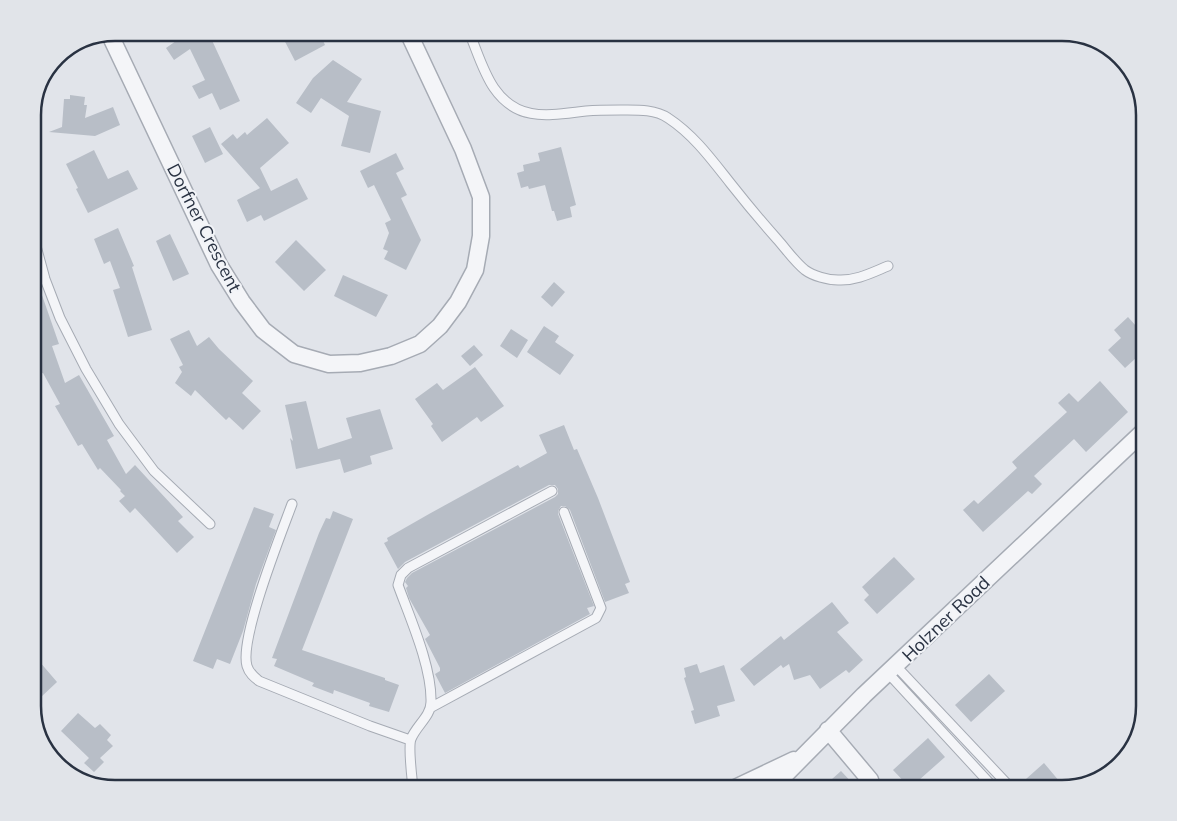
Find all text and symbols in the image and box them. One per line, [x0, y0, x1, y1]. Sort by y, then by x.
street label: Dorfner Crescent [162, 160, 247, 296]
street label: Holzner Road [897, 571, 994, 666]

